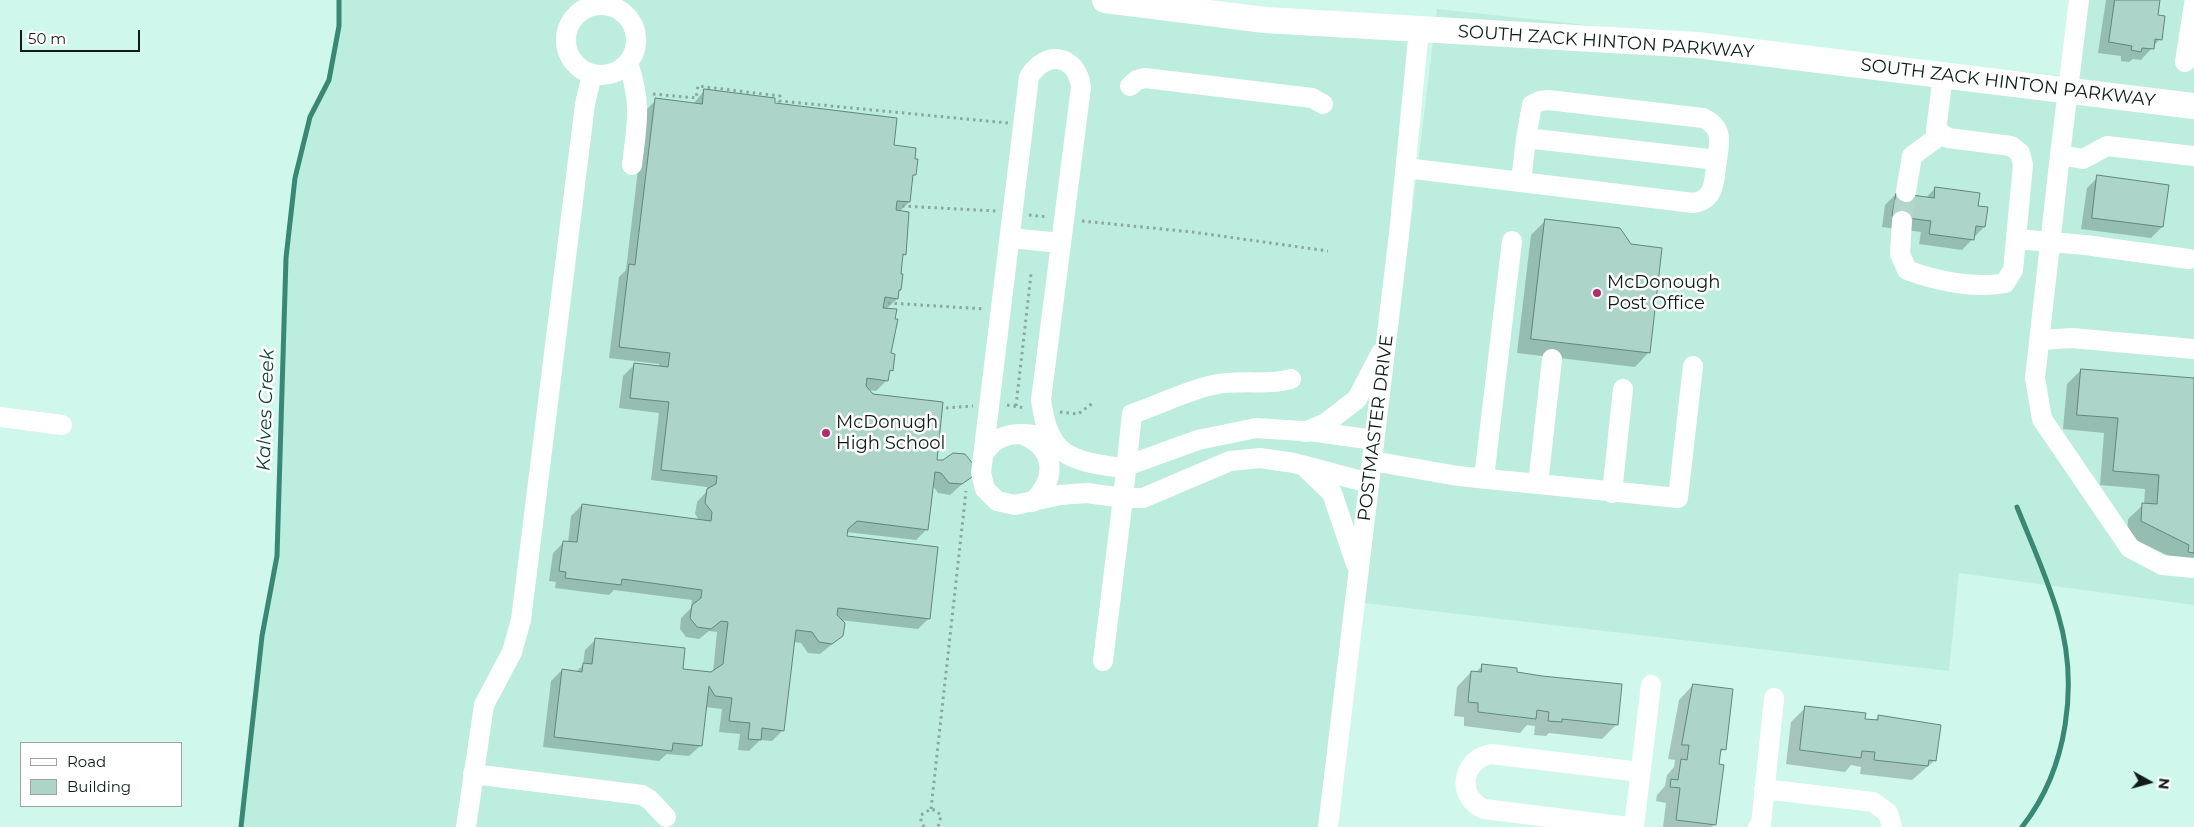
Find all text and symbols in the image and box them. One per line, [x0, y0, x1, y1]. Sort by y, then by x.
scale bar [22, 20, 142, 52]
street label: SOUTH ZACK HINTON PARKWAY [1457, 21, 1755, 63]
text: 50 m [28, 29, 66, 48]
street label: SOUTH ZACK HINTON PARKWAY [1859, 54, 2157, 112]
place label: McDonough Post Office [1607, 272, 1721, 314]
marker: McDonough Post Office [1591, 287, 1603, 299]
street label: POSTMASTER DRIVE [1354, 334, 1398, 522]
water label: Kalves Creek [252, 349, 280, 471]
place label: McDonugh High School [836, 412, 945, 454]
marker: McDonugh High School [820, 427, 832, 439]
legend [20, 742, 182, 807]
text: Road [67, 752, 106, 771]
north arrow [2124, 757, 2174, 807]
text: Building [67, 777, 131, 796]
text: N [2154, 777, 2174, 791]

